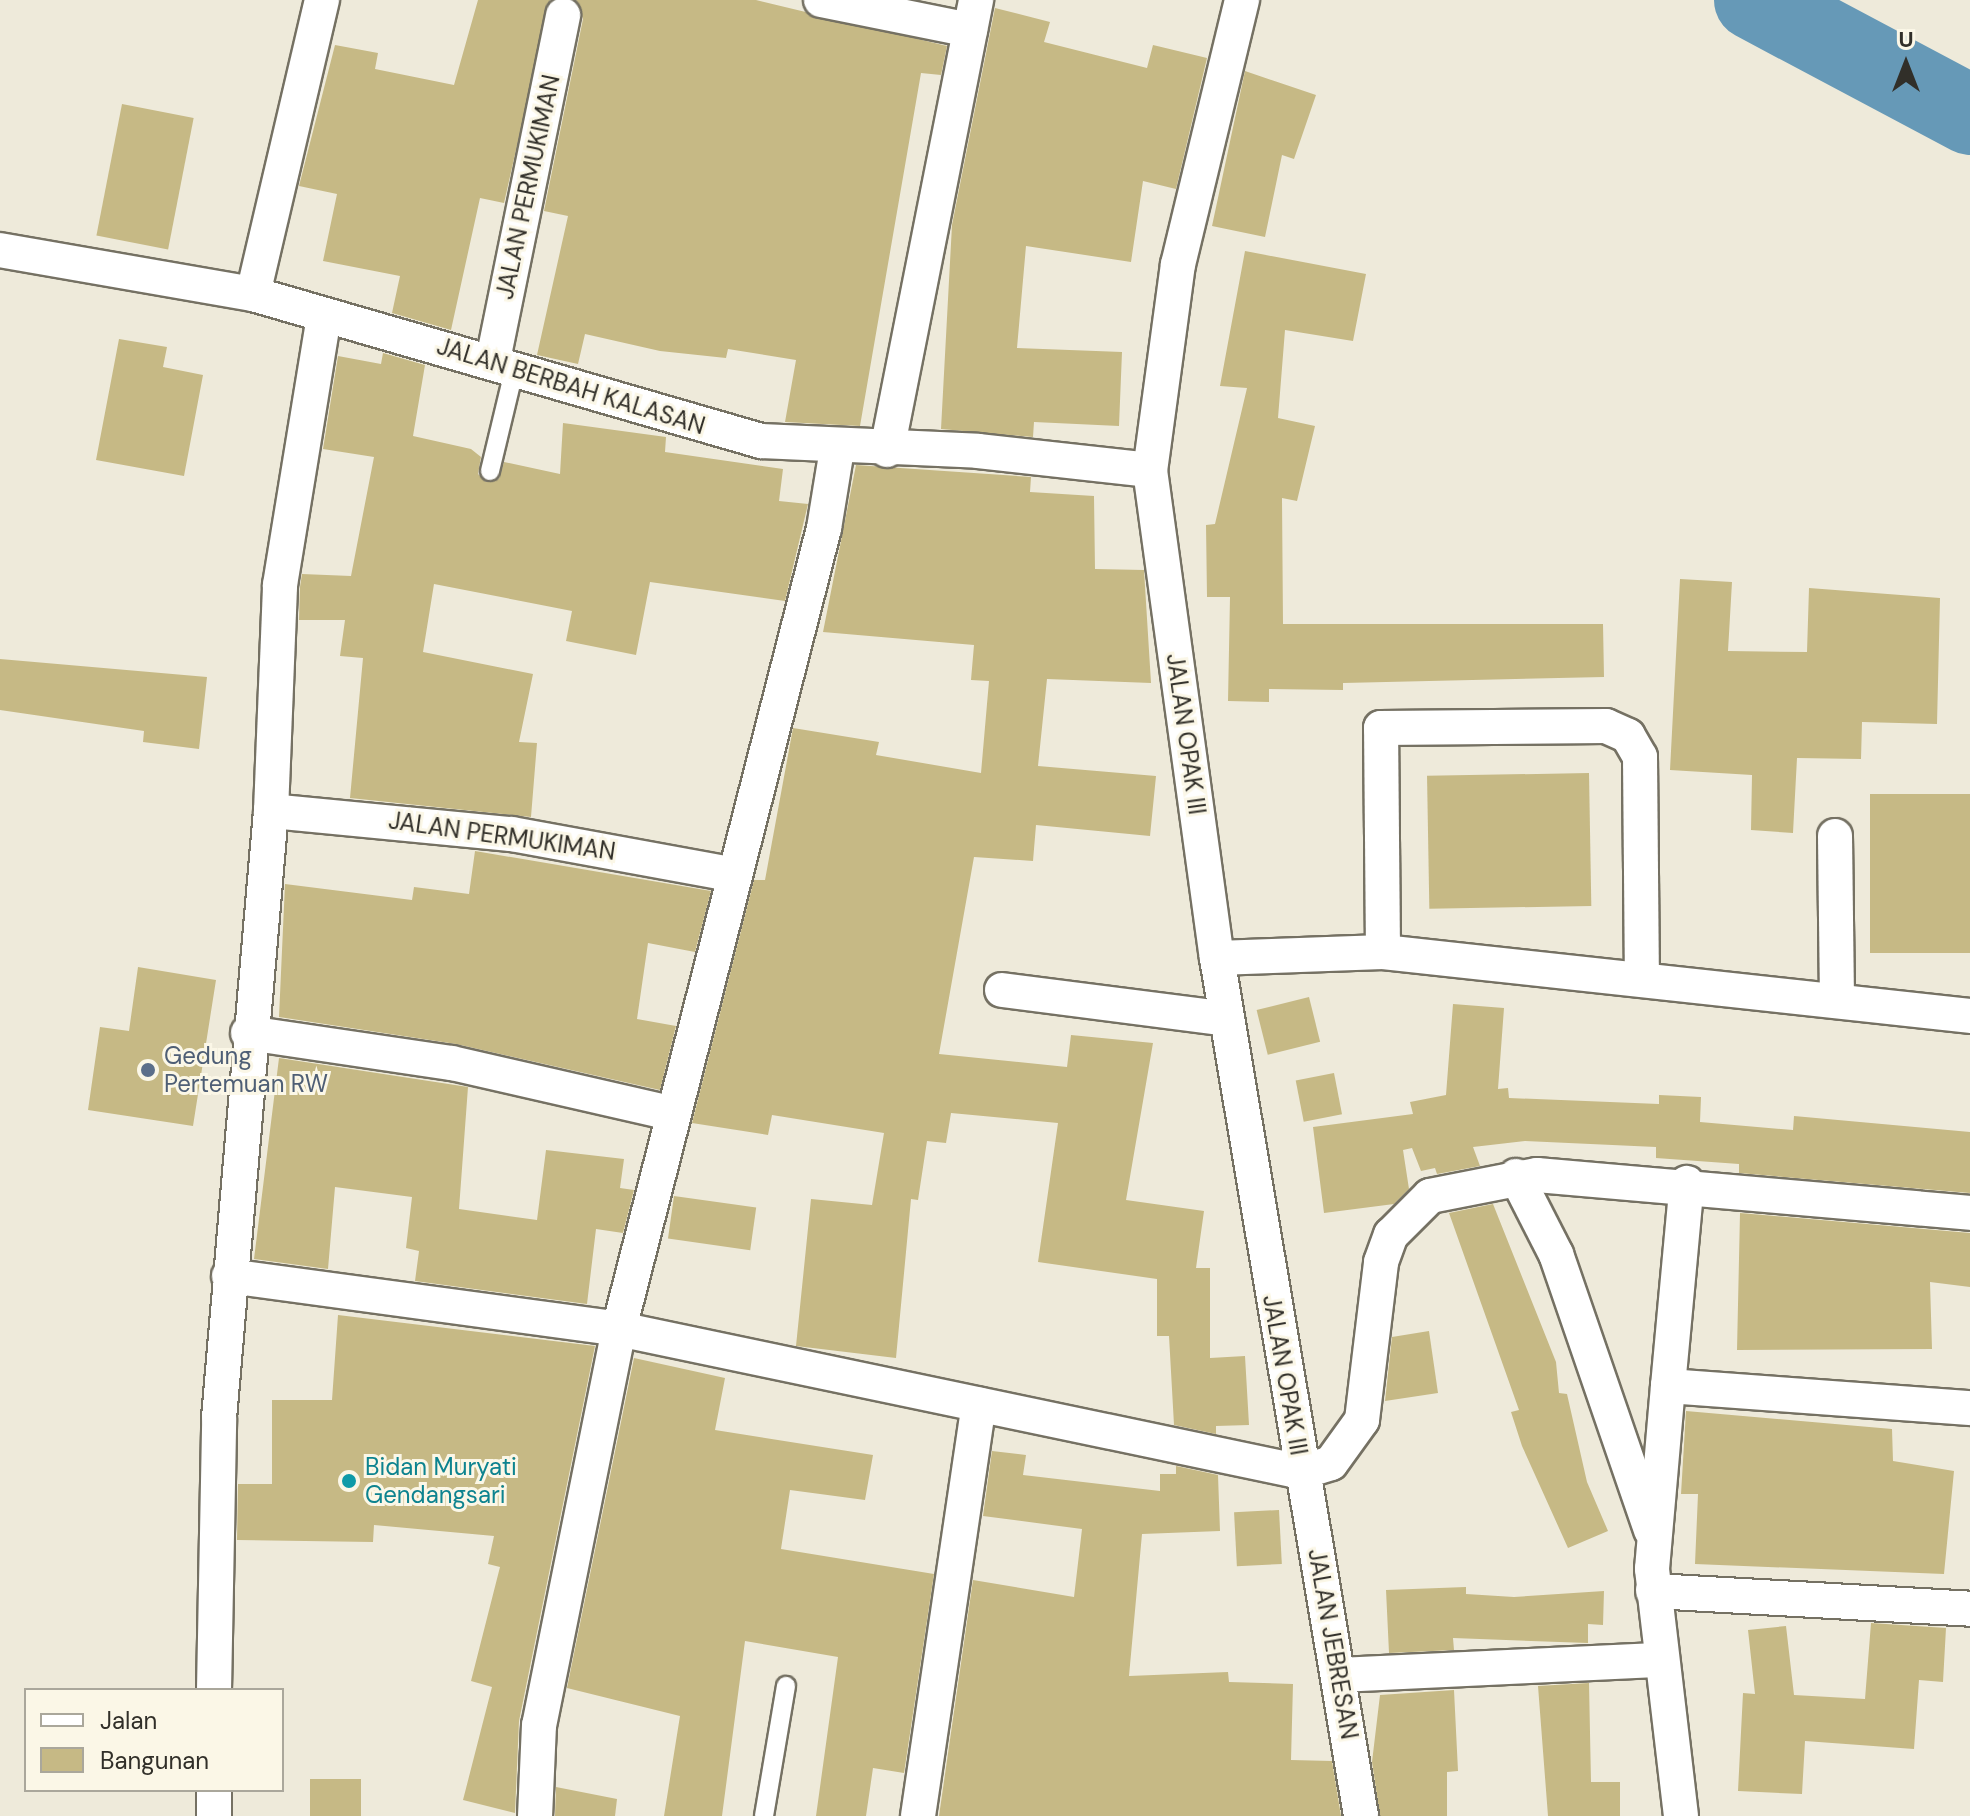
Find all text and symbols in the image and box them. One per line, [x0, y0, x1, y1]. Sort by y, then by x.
north arrow [1866, 24, 1946, 104]
text: U [1898, 25, 1914, 54]
street label: JALAN PERMUKIMAN [490, 72, 566, 302]
street label: JALAN BERBAH KALASAN [433, 331, 709, 441]
street label: JALAN OPAK III [1160, 652, 1212, 816]
street label: JALAN PERMUKIMAN [387, 806, 617, 866]
place label: Gedung Pertemuan RW [164, 1042, 328, 1098]
marker: Gedung Pertemuan RW [139, 1061, 157, 1079]
street label: JALAN OPAK III [1257, 1293, 1313, 1457]
place label: Bidan Muryati Gendangsari [365, 1453, 517, 1509]
marker: Bidan Muryati Gendangsari [340, 1472, 358, 1490]
street label: JALAN JEBRESAN [1302, 1546, 1364, 1742]
legend [24, 1688, 284, 1792]
text: Jalan [100, 1705, 157, 1736]
text: Bangunan [100, 1745, 209, 1776]

